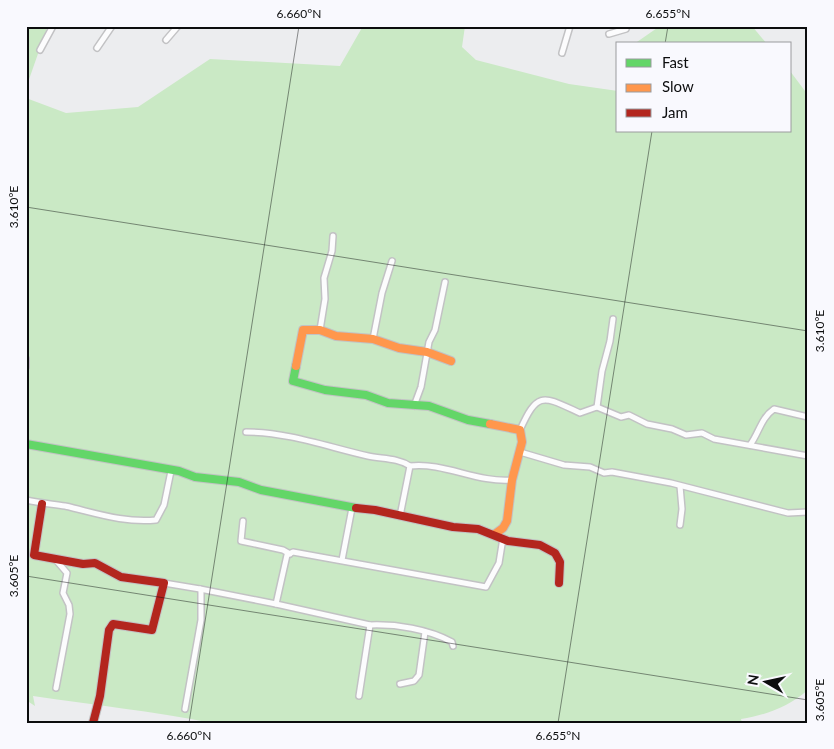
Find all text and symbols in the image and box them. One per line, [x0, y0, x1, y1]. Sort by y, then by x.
text: 6.660°N [277, 6, 321, 21]
text: 6.655°N [646, 6, 690, 21]
legend [616, 42, 792, 132]
text: Fast [662, 53, 689, 71]
text: Slow [662, 77, 694, 95]
text: Jam [662, 103, 688, 121]
text: 3.610°E [6, 186, 21, 228]
text: 3.610°E [812, 310, 827, 352]
text: 3.605°E [6, 555, 21, 597]
north arrow [742, 656, 792, 706]
text: N [743, 673, 762, 687]
text: 3.605°E [812, 679, 827, 721]
text: 6.660°N [167, 728, 211, 743]
text: 6.655°N [536, 728, 580, 743]

